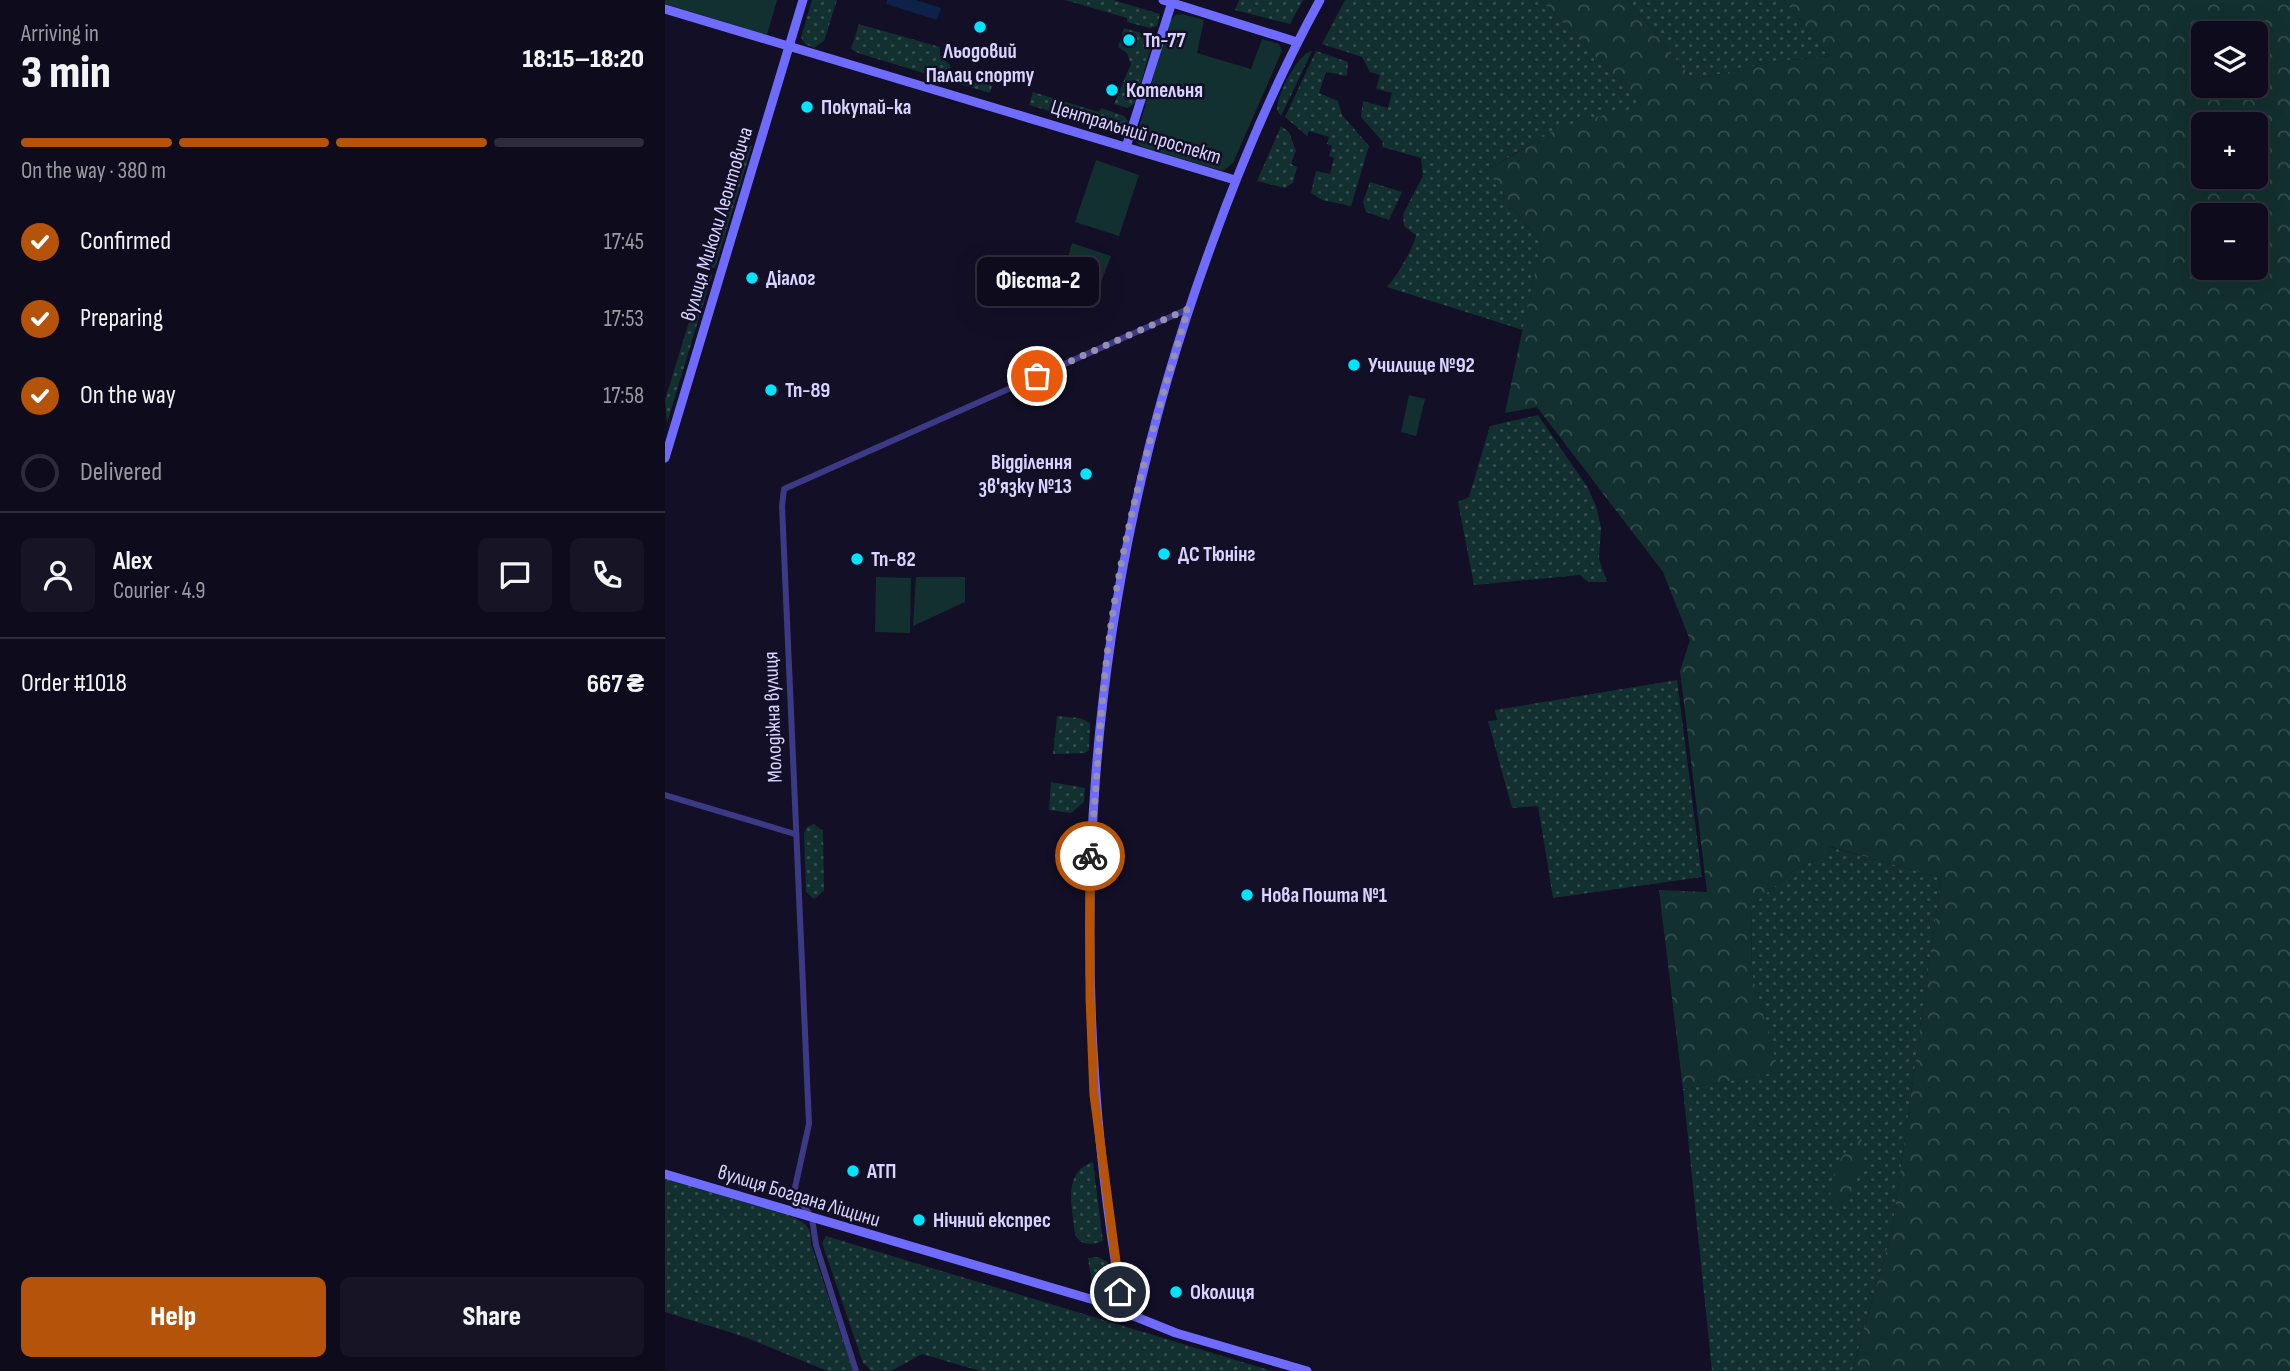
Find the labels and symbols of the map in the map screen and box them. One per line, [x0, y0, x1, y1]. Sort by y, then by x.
marker: Льодовий Палац спорту [972, 19, 988, 35]
place label: Тп-77 [1143, 28, 1187, 53]
marker: Тп-77 [1121, 32, 1137, 48]
place label: Льодовий Палац спорту [926, 39, 1035, 88]
place label: Котельня [1126, 78, 1203, 103]
marker: Котельня [1104, 82, 1120, 98]
street label: Центральний проспект [1048, 94, 1224, 170]
place label: Покупай-ка [821, 95, 911, 120]
marker: Покупай-ка [799, 99, 815, 115]
street label: вулиця Миколи Леонтовича [676, 124, 758, 324]
callout: Фiєста-2 [976, 257, 1098, 306]
place label: Діалог [766, 266, 815, 291]
marker: Діалог [744, 270, 760, 286]
pin [1007, 346, 1067, 406]
place label: Училище №92 [1368, 353, 1475, 378]
marker: Училище №92 [1346, 357, 1362, 373]
place label: Тп-89 [785, 378, 830, 403]
marker: Тп-89 [763, 382, 779, 398]
place label: Відділення зв'язку №13 [979, 450, 1072, 499]
marker: Відділення зв'язку №13 [1078, 466, 1094, 482]
place label: ДС Тюнінг [1178, 542, 1256, 567]
marker: ДС Тюнінг [1156, 546, 1172, 562]
place label: Тп-82 [871, 547, 916, 572]
marker: Тп-82 [849, 551, 865, 567]
street label: Молодіжна вулиця [758, 651, 788, 783]
courier [1055, 821, 1125, 891]
place label: Нова Пошта №1 [1261, 883, 1387, 908]
marker: Нова Пошта №1 [1239, 887, 1255, 903]
street label: вулиця Богдана Ліщини [715, 1159, 883, 1233]
place label: АТП [866, 1159, 896, 1184]
marker: АТП [845, 1163, 861, 1179]
place label: Нічний експрес [933, 1208, 1051, 1233]
marker: Нічний експрес [911, 1212, 927, 1228]
pin [1090, 1262, 1150, 1322]
place label: Околиця [1190, 1280, 1254, 1305]
marker: Околиця [1168, 1284, 1184, 1300]

